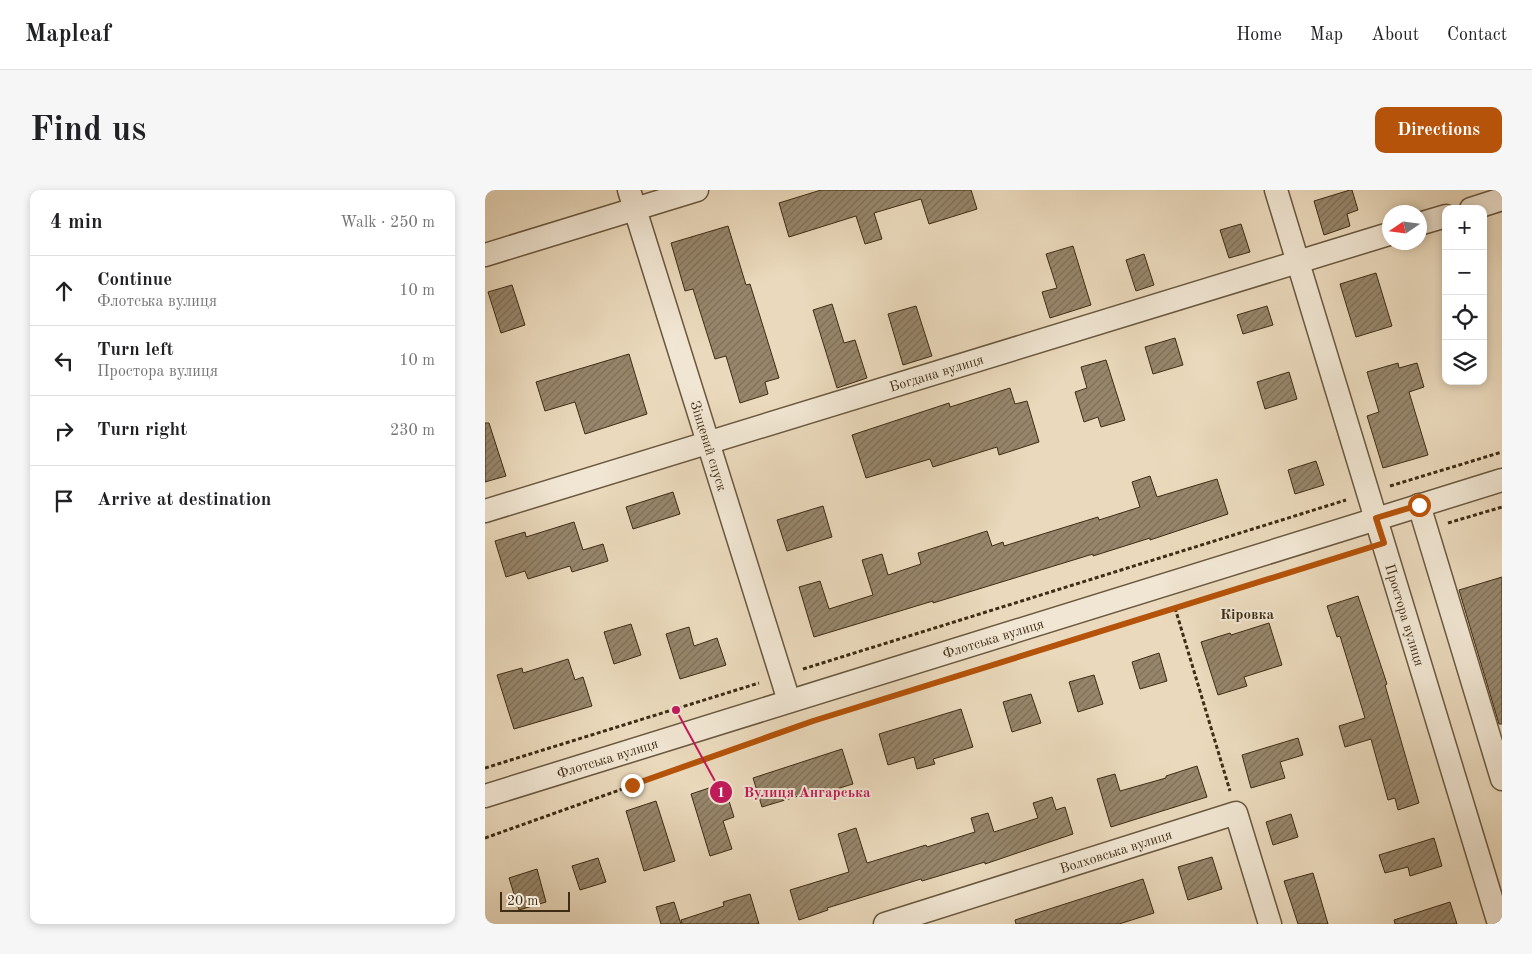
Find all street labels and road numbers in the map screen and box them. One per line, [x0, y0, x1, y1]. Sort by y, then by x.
street label: Богдана вулиця [888, 353, 985, 395]
street label: Зінцевий спуск [687, 399, 729, 493]
street label: Простора вулиця [1382, 562, 1426, 668]
street label: Флотська вулиця [941, 617, 1046, 661]
street label: Флотська вулиця [555, 737, 660, 781]
street label: Волховська вулиця [1058, 828, 1174, 876]

